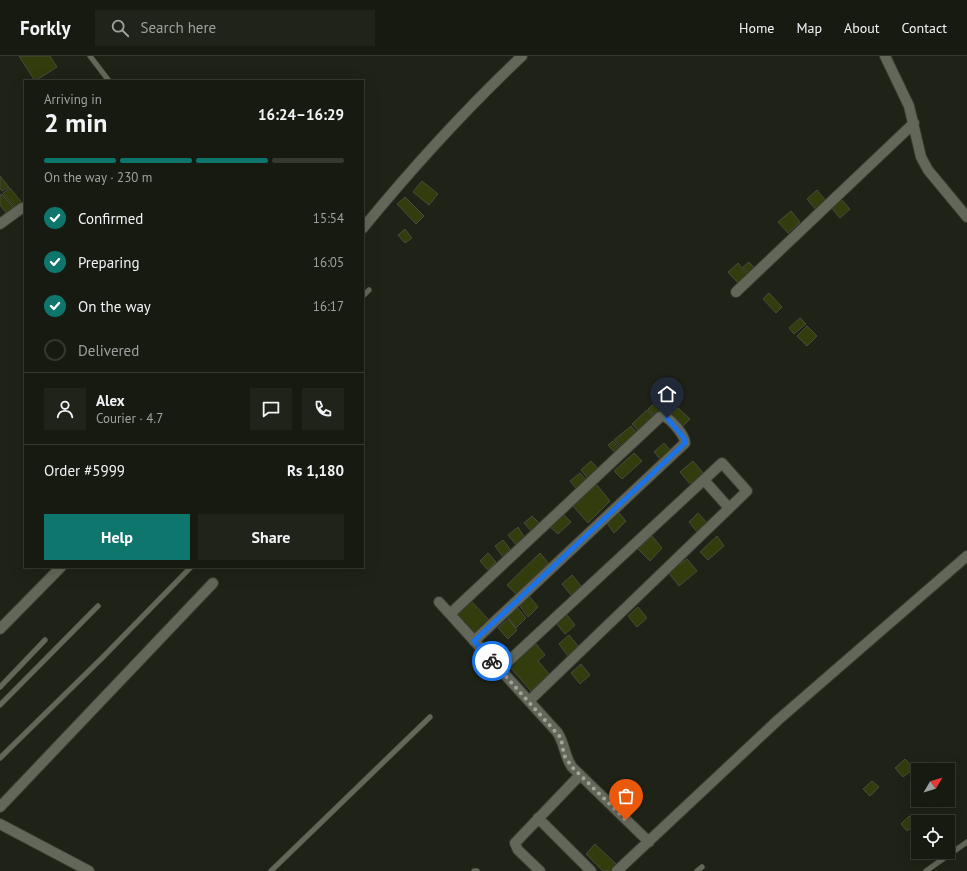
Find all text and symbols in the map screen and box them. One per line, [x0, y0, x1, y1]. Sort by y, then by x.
search box [95, 10, 375, 46]
text: Forkly [20, 16, 71, 40]
icon: search [109, 17, 131, 39]
text: Search here [141, 18, 216, 37]
text: Home [739, 19, 774, 37]
text: Map [796, 19, 822, 37]
text: About [844, 19, 880, 37]
text: Contact [902, 19, 947, 37]
text: Arriving in [44, 91, 102, 108]
text: 16:24–16:29 [258, 105, 344, 124]
text: 2 min [44, 106, 107, 139]
text: On the way · 230 m [44, 169, 152, 186]
icon: check [44, 207, 66, 229]
text: Confirmed [78, 209, 143, 228]
text: 15:54 [313, 210, 344, 227]
icon: check [44, 251, 66, 273]
text: Preparing [78, 253, 140, 272]
text: 16:05 [313, 254, 344, 271]
icon: check [44, 295, 66, 317]
text: On the way [78, 297, 151, 316]
text: 16:17 [313, 298, 344, 315]
text: Delivered [78, 341, 139, 360]
pin [650, 377, 684, 418]
icon: home [656, 383, 678, 405]
button: person [44, 388, 86, 430]
button: chat [250, 388, 292, 430]
button: phone [302, 388, 344, 430]
text: Alex [96, 391, 125, 410]
text: Courier · 4.7 [96, 410, 163, 427]
text: Order #5999 [44, 461, 125, 480]
text: Rs 1,180 [287, 461, 344, 480]
button: Help [44, 514, 190, 560]
button: Share [198, 514, 344, 560]
courier [472, 641, 512, 681]
icon: bike [481, 650, 503, 672]
north arrow [911, 763, 955, 807]
map controls [911, 763, 955, 859]
pin [609, 779, 643, 820]
icon: bag [615, 785, 637, 807]
button: locate [911, 815, 955, 859]

